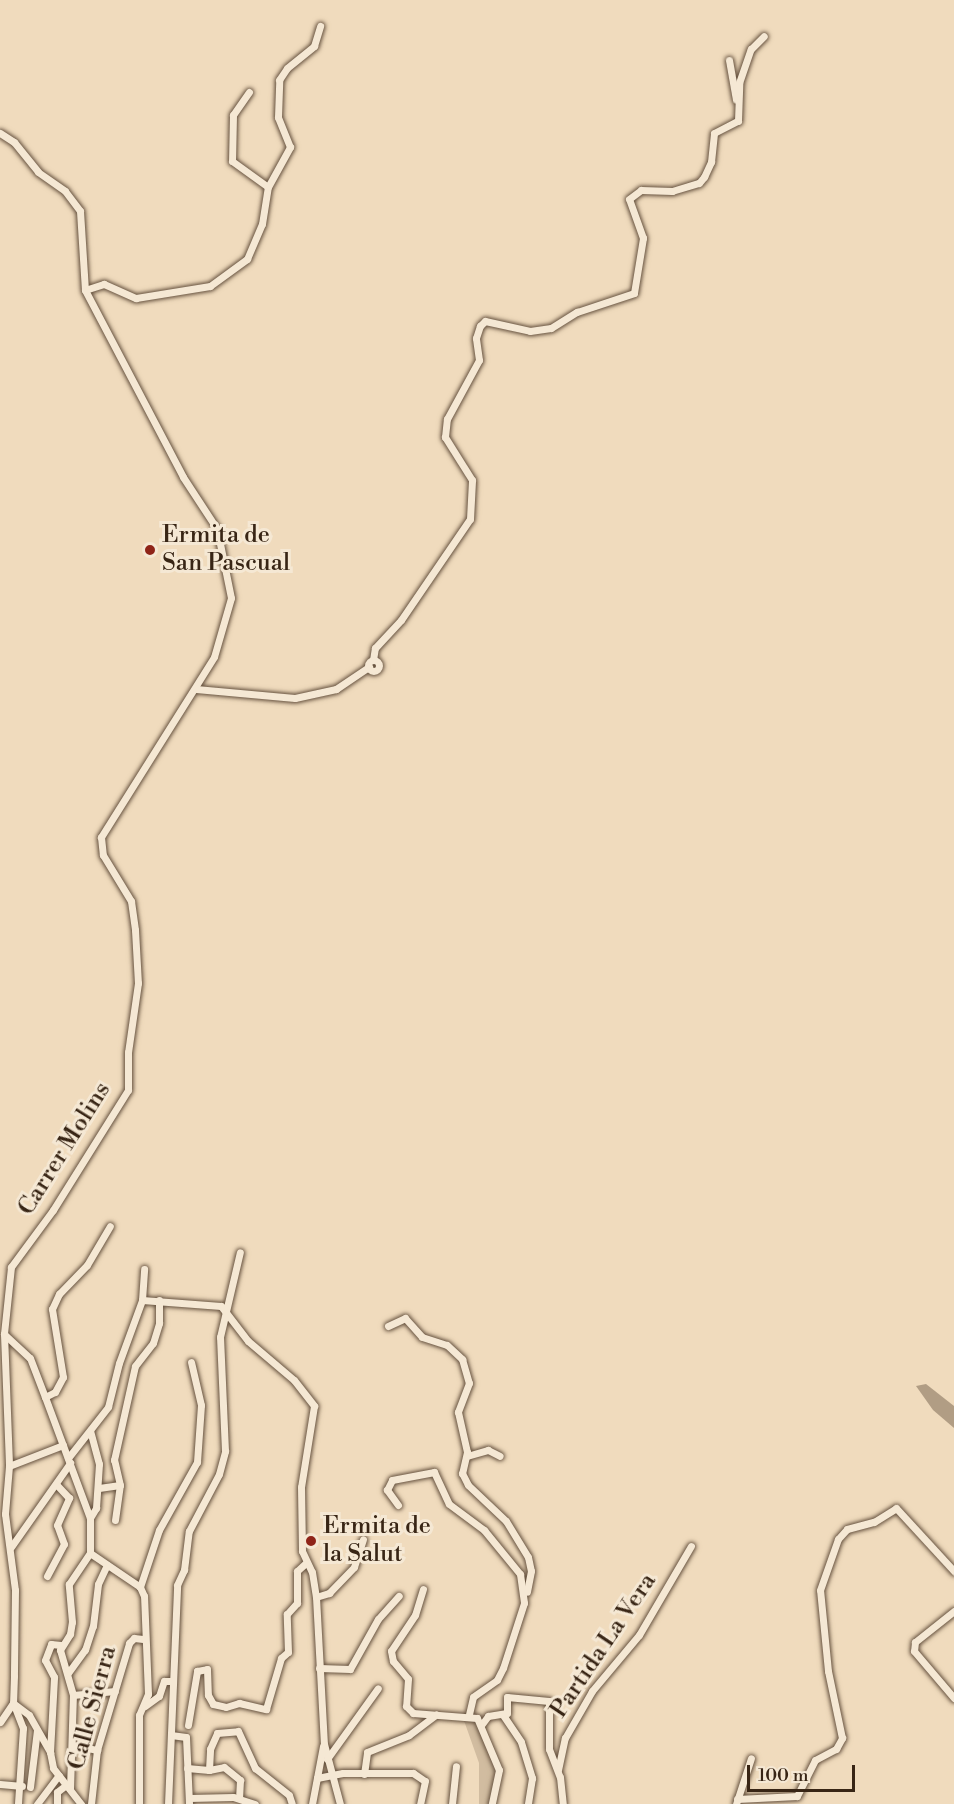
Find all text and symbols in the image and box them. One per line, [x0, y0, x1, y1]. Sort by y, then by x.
place label: Ermita de San Pascual [162, 522, 290, 578]
marker: Ermita de San Pascual [143, 543, 157, 557]
street label: Carrer Molins [13, 1077, 117, 1221]
place label: Ermita de la Salut [323, 1513, 431, 1569]
marker: Ermita de la Salut [304, 1534, 318, 1548]
street label: Partida La Vera [545, 1568, 663, 1724]
street label: Calle Sierra [63, 1643, 123, 1773]
scale bar [750, 1753, 858, 1791]
text: 100 m [758, 1764, 809, 1787]

